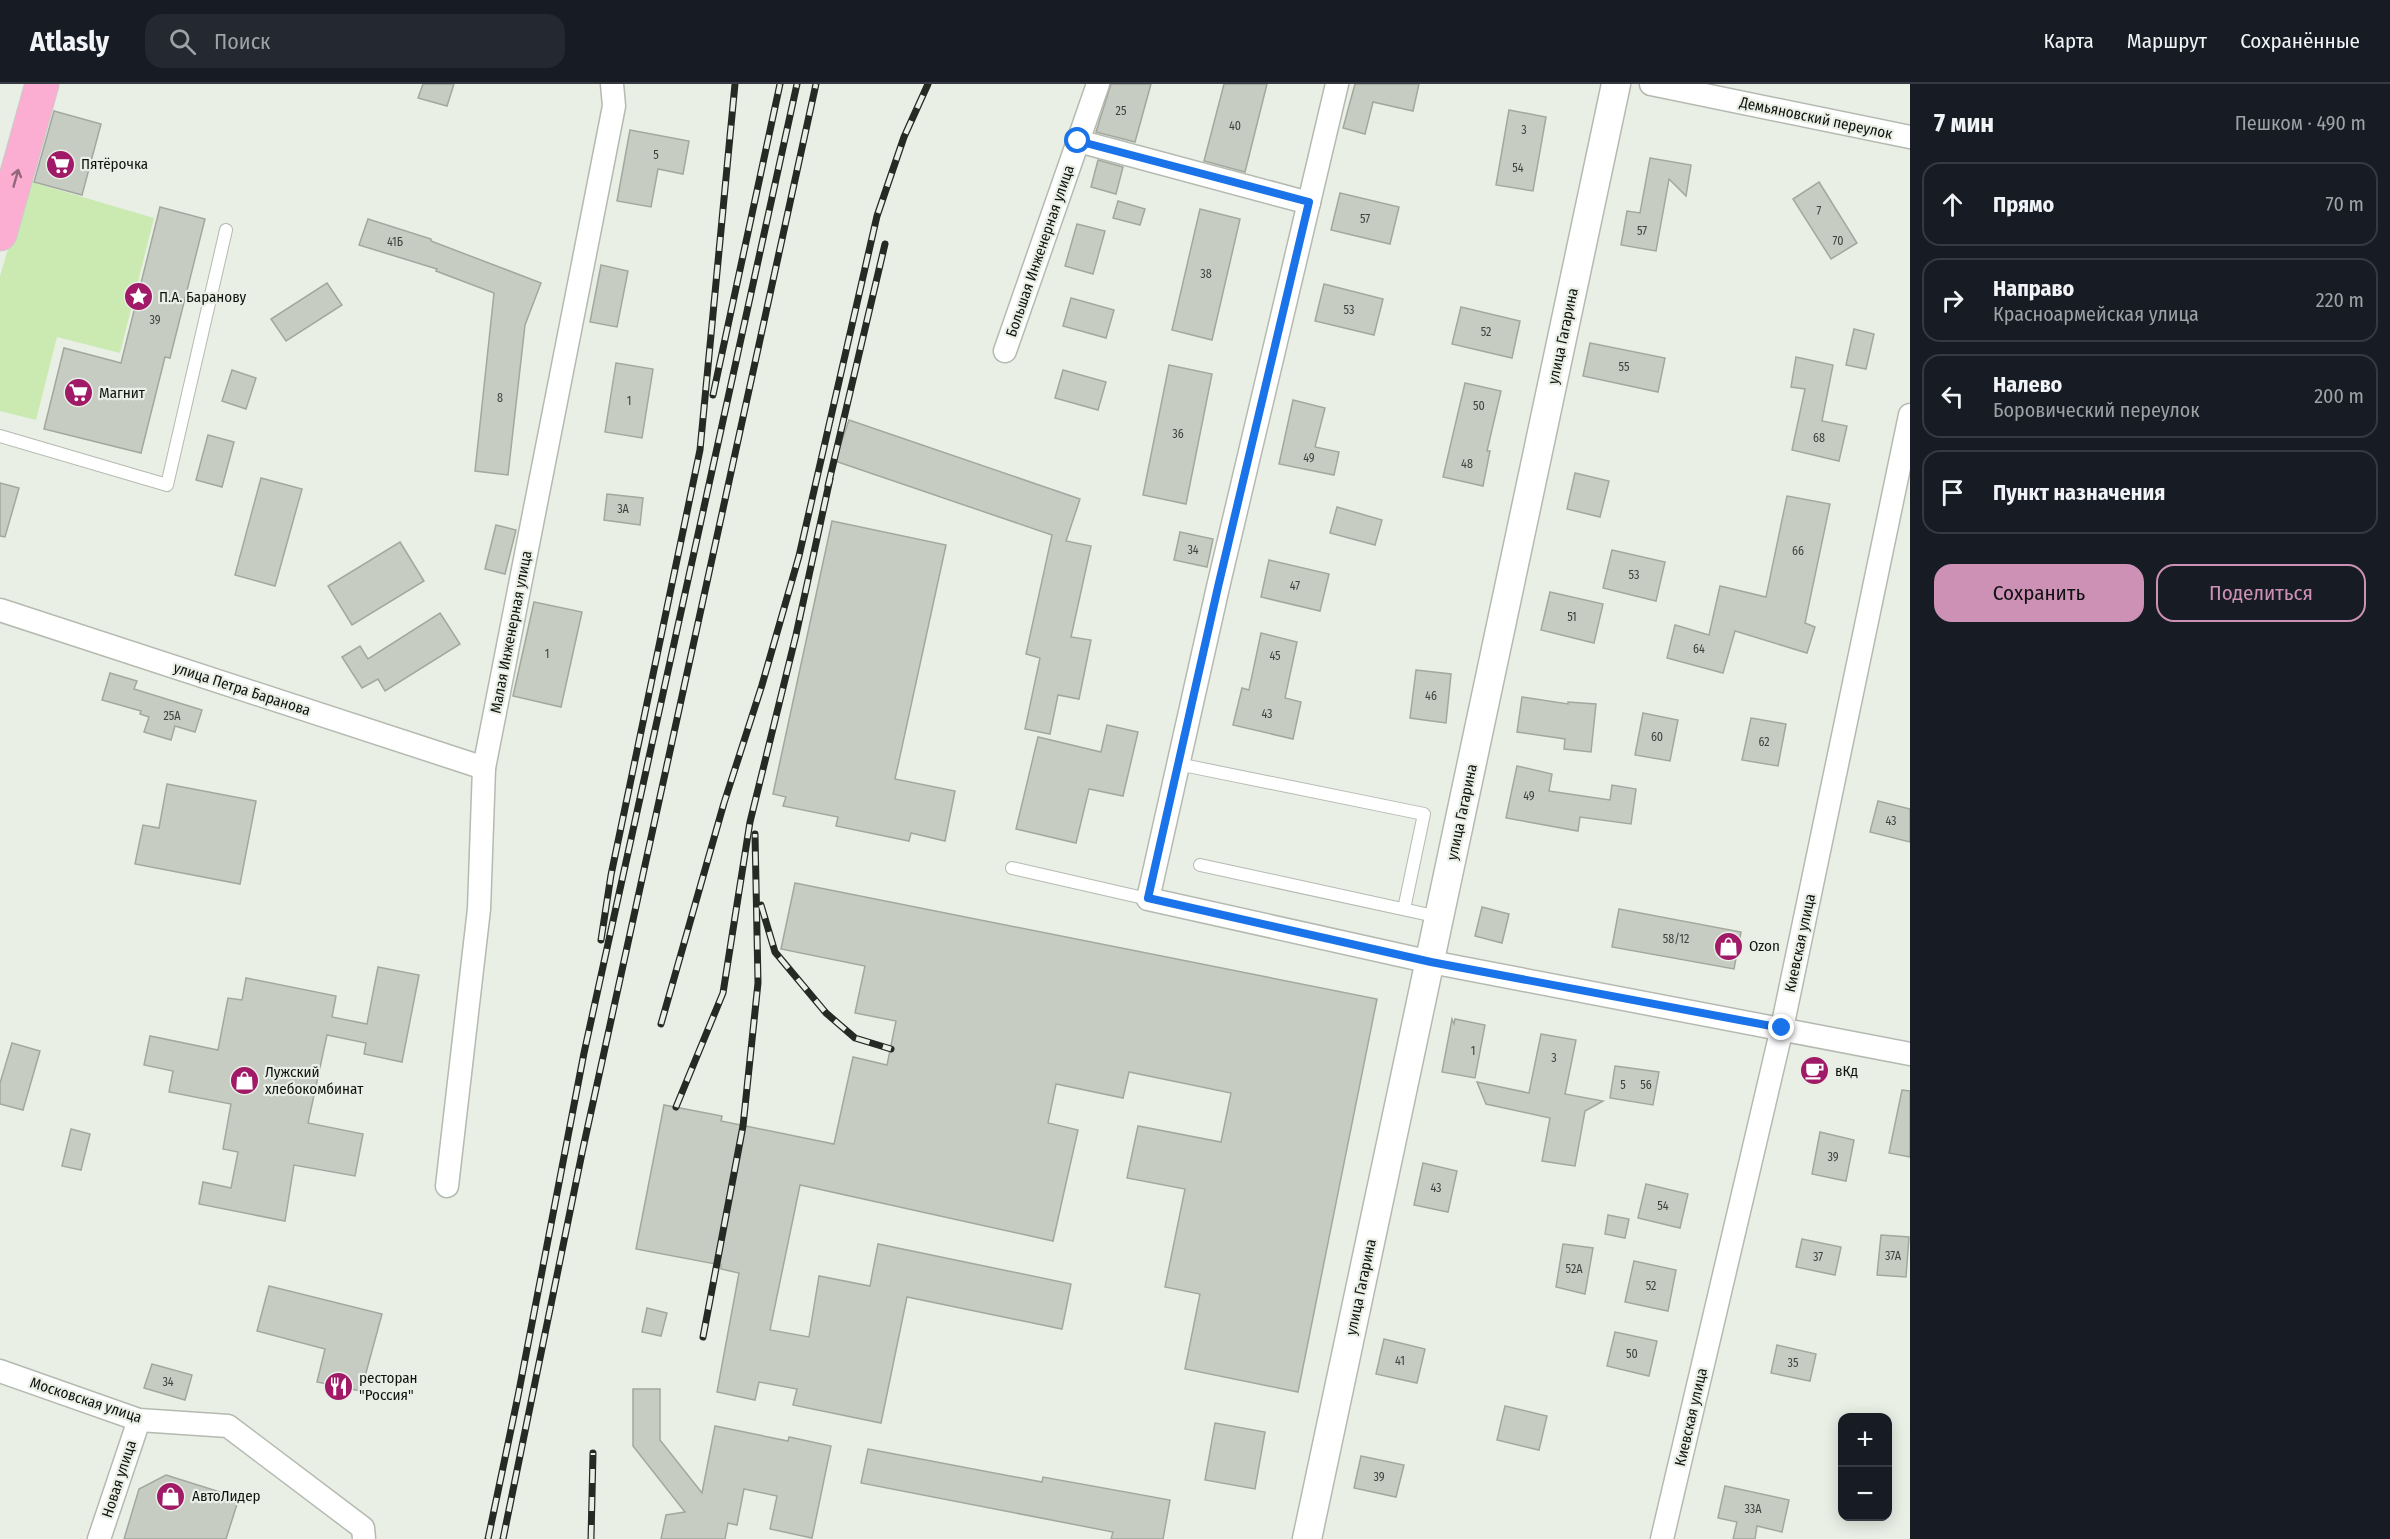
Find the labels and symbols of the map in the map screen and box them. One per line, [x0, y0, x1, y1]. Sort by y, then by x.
street label: Демьяновский переулок [1737, 93, 1894, 143]
house number: 25 [1116, 104, 1127, 118]
house number: 40 [1229, 119, 1241, 133]
house number: 3 [1521, 123, 1527, 137]
route start [1064, 127, 1090, 153]
supermarket icon: Пятёрочка [44, 148, 76, 180]
house number: 5 [653, 148, 659, 162]
place label: Пятёрочка [81, 155, 148, 173]
house number: 54 [1512, 161, 1524, 175]
street label: Большая Инженерная улица [1002, 163, 1078, 339]
one-way arrow [11, 169, 22, 188]
house number: 7 [1817, 204, 1822, 218]
house number: 57 [1360, 212, 1370, 226]
house number: 57 [1637, 224, 1647, 238]
house number: 70 [1833, 234, 1843, 248]
house number: 41Б [387, 235, 403, 249]
house number: 38 [1200, 267, 1212, 281]
place icon: П.А. Баранову [122, 281, 154, 313]
street label: улица Гагарина [1544, 286, 1582, 386]
place label: П.А. Баранову [159, 288, 247, 306]
house number: 53 [1344, 303, 1354, 317]
house number: 39 [149, 313, 161, 327]
house number: 52 [1481, 325, 1491, 339]
house number: 55 [1619, 360, 1630, 374]
supermarket icon: Магнит [62, 377, 94, 409]
place label: Магнит [99, 384, 146, 402]
house number: 8 [497, 391, 503, 405]
house number: 1 [627, 394, 631, 408]
house number: 50 [1473, 399, 1485, 413]
house number: 36 [1172, 427, 1184, 441]
house number: 68 [1813, 431, 1825, 445]
house number: 49 [1303, 451, 1315, 465]
house number: 48 [1461, 457, 1473, 471]
house number: 3А [617, 502, 630, 516]
house number: 34 [1187, 543, 1199, 557]
house number: 66 [1792, 544, 1804, 558]
street label: Малая Инженерная улица [486, 549, 536, 715]
house number: 53 [1629, 568, 1639, 582]
house number: 47 [1290, 579, 1300, 593]
house number: 51 [1567, 610, 1577, 624]
house number: 64 [1693, 642, 1705, 656]
house number: 1 [545, 647, 549, 661]
house number: 45 [1269, 649, 1281, 663]
street label: улица Петра Баранова [171, 658, 313, 720]
house number: 46 [1425, 689, 1437, 703]
house number: 43 [1261, 707, 1273, 721]
house number: 25А [163, 709, 181, 723]
house number: 60 [1651, 730, 1663, 744]
house number: 62 [1758, 735, 1770, 749]
street label: улица Гагарина [1443, 762, 1481, 862]
house number: 49 [1523, 789, 1535, 803]
house number: 43 [1885, 814, 1897, 828]
street label: Киевская улица [1781, 892, 1819, 994]
shop icon: Ozon [1712, 930, 1744, 962]
house number: 58/12 [1663, 932, 1689, 946]
place label: Ozon [1749, 937, 1780, 955]
route end [1768, 1014, 1794, 1040]
house number: 1 [1471, 1044, 1475, 1058]
house number: 3 [1551, 1051, 1557, 1065]
cafe icon: вКд [1798, 1055, 1830, 1087]
place label: вКд [1835, 1062, 1858, 1080]
place label: Лужский хлебокомбинат [265, 1063, 364, 1098]
shop icon: Лужский хлебокомбинат [228, 1065, 260, 1097]
house number: 5 [1620, 1078, 1626, 1092]
house number: 56 [1640, 1078, 1652, 1092]
house number: 39 [1827, 1150, 1839, 1164]
house number: 43 [1430, 1181, 1442, 1195]
house number: 54 [1657, 1199, 1669, 1213]
street label: улица Гагарина [1342, 1237, 1380, 1337]
house number: 37A [1885, 1249, 1902, 1263]
house number: 37 [1813, 1250, 1823, 1264]
house number: 52А [1566, 1262, 1583, 1276]
house number: 52 [1646, 1279, 1656, 1293]
house number: 50 [1626, 1347, 1638, 1361]
house number: 41 [1395, 1354, 1405, 1368]
house number: 35 [1788, 1356, 1799, 1370]
street label: Киевская улица [1671, 1366, 1711, 1468]
place label: ресторан "Россия" [359, 1369, 418, 1404]
restaurant icon: ресторан "Россия" [322, 1371, 354, 1403]
street label: Московская улица [28, 1373, 144, 1427]
house number: 34 [162, 1375, 174, 1389]
street label: Новая улица [98, 1438, 140, 1520]
house number: 39 [1373, 1470, 1385, 1484]
shop icon: АвтоЛидер [155, 1480, 187, 1512]
place label: АвтоЛидер [192, 1487, 261, 1505]
house number: 33А [1744, 1502, 1762, 1516]

